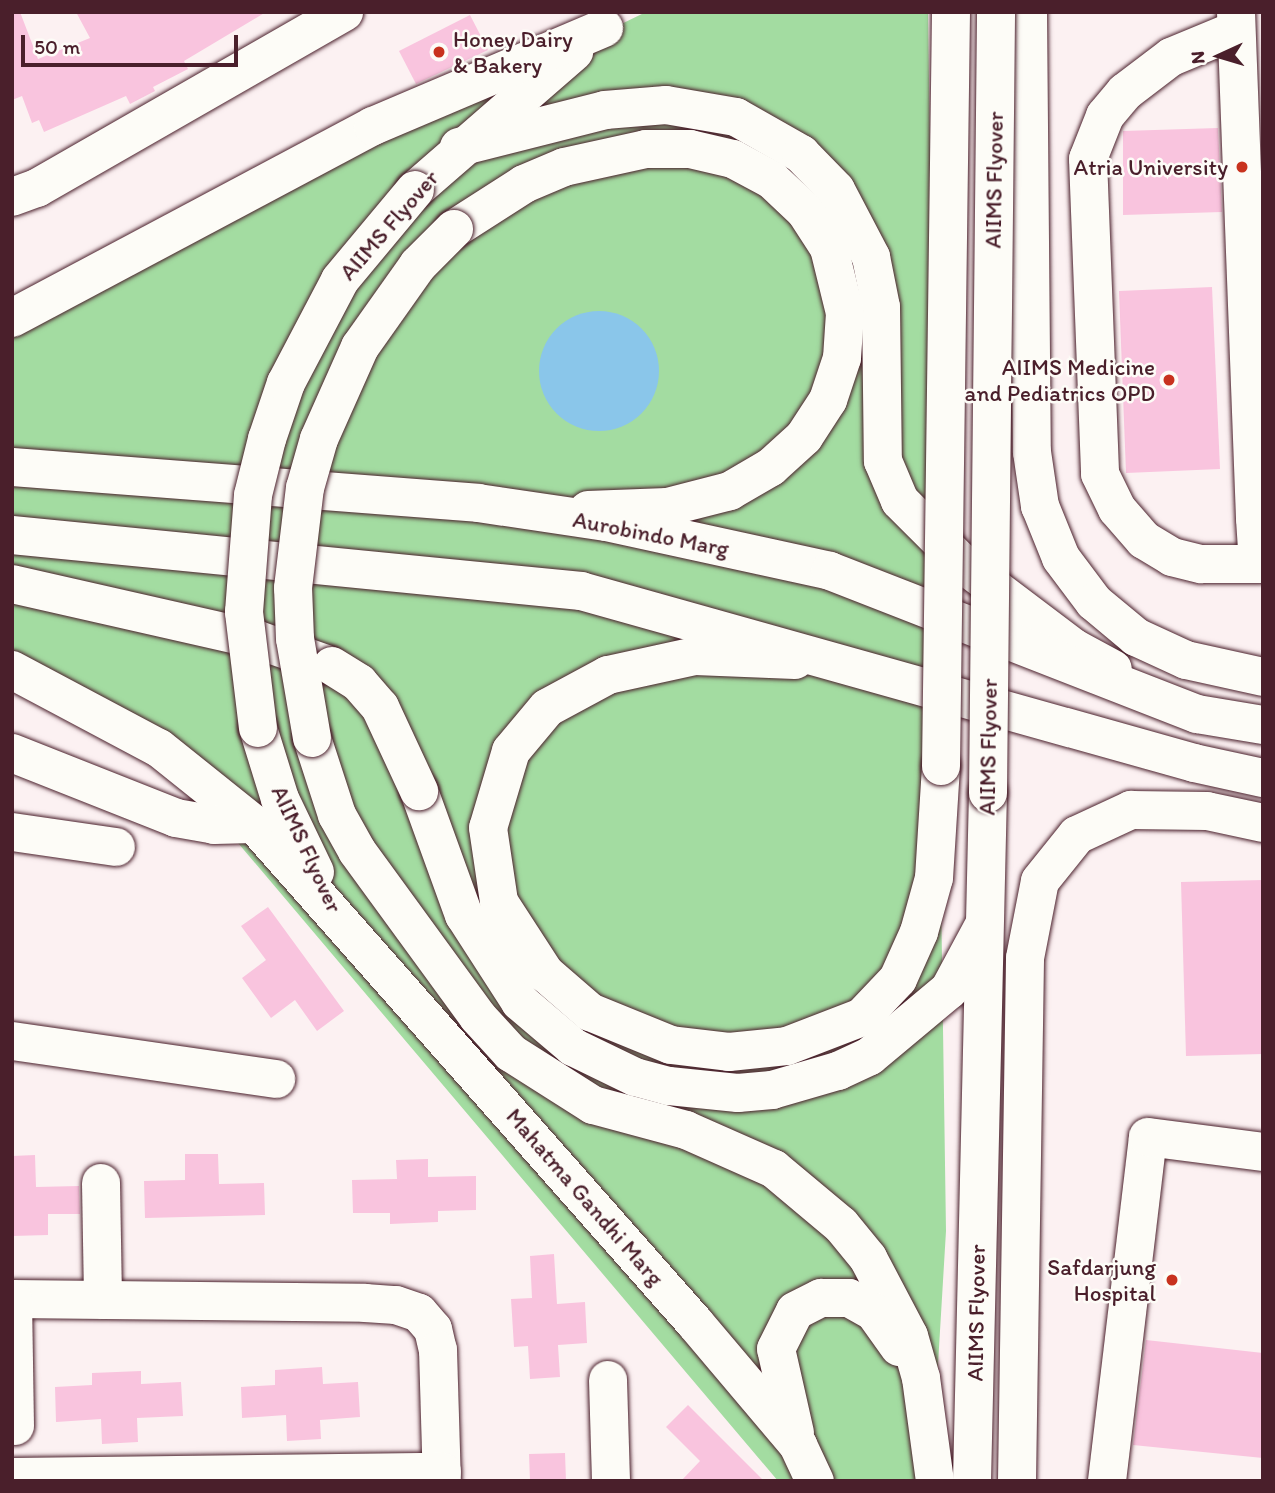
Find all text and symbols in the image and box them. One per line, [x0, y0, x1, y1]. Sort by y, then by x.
scale bar [24, 21, 242, 65]
north arrow [1184, 21, 1254, 91]
place label: Honey Dairy & Bakery [453, 25, 574, 79]
text: 50 m [34, 34, 80, 59]
marker: Honey Dairy & Bakery [431, 44, 447, 60]
text: N [1186, 50, 1209, 65]
street label: AIIMS Flyover [979, 111, 1009, 249]
place label: Atria University [1073, 153, 1228, 181]
marker: Atria University [1234, 159, 1250, 175]
street label: AIIMS Flyover [334, 164, 444, 286]
place label: AIIMS Medicine and Pediatrics OPD [964, 353, 1155, 407]
marker: AIIMS Medicine and Pediatrics OPD [1161, 372, 1177, 388]
street label: Aurobindo Marg [570, 505, 732, 563]
street label: AIIMS Flyover [973, 678, 1003, 816]
street label: AIIMS Flyover [266, 781, 348, 917]
street label: Mahatma Gandhi Marg [500, 1103, 670, 1291]
street label: AIIMS Flyover [961, 1244, 991, 1382]
place label: Safdarjung Hospital [1047, 1253, 1156, 1307]
marker: Safdarjung Hospital [1162, 1270, 1182, 1290]

